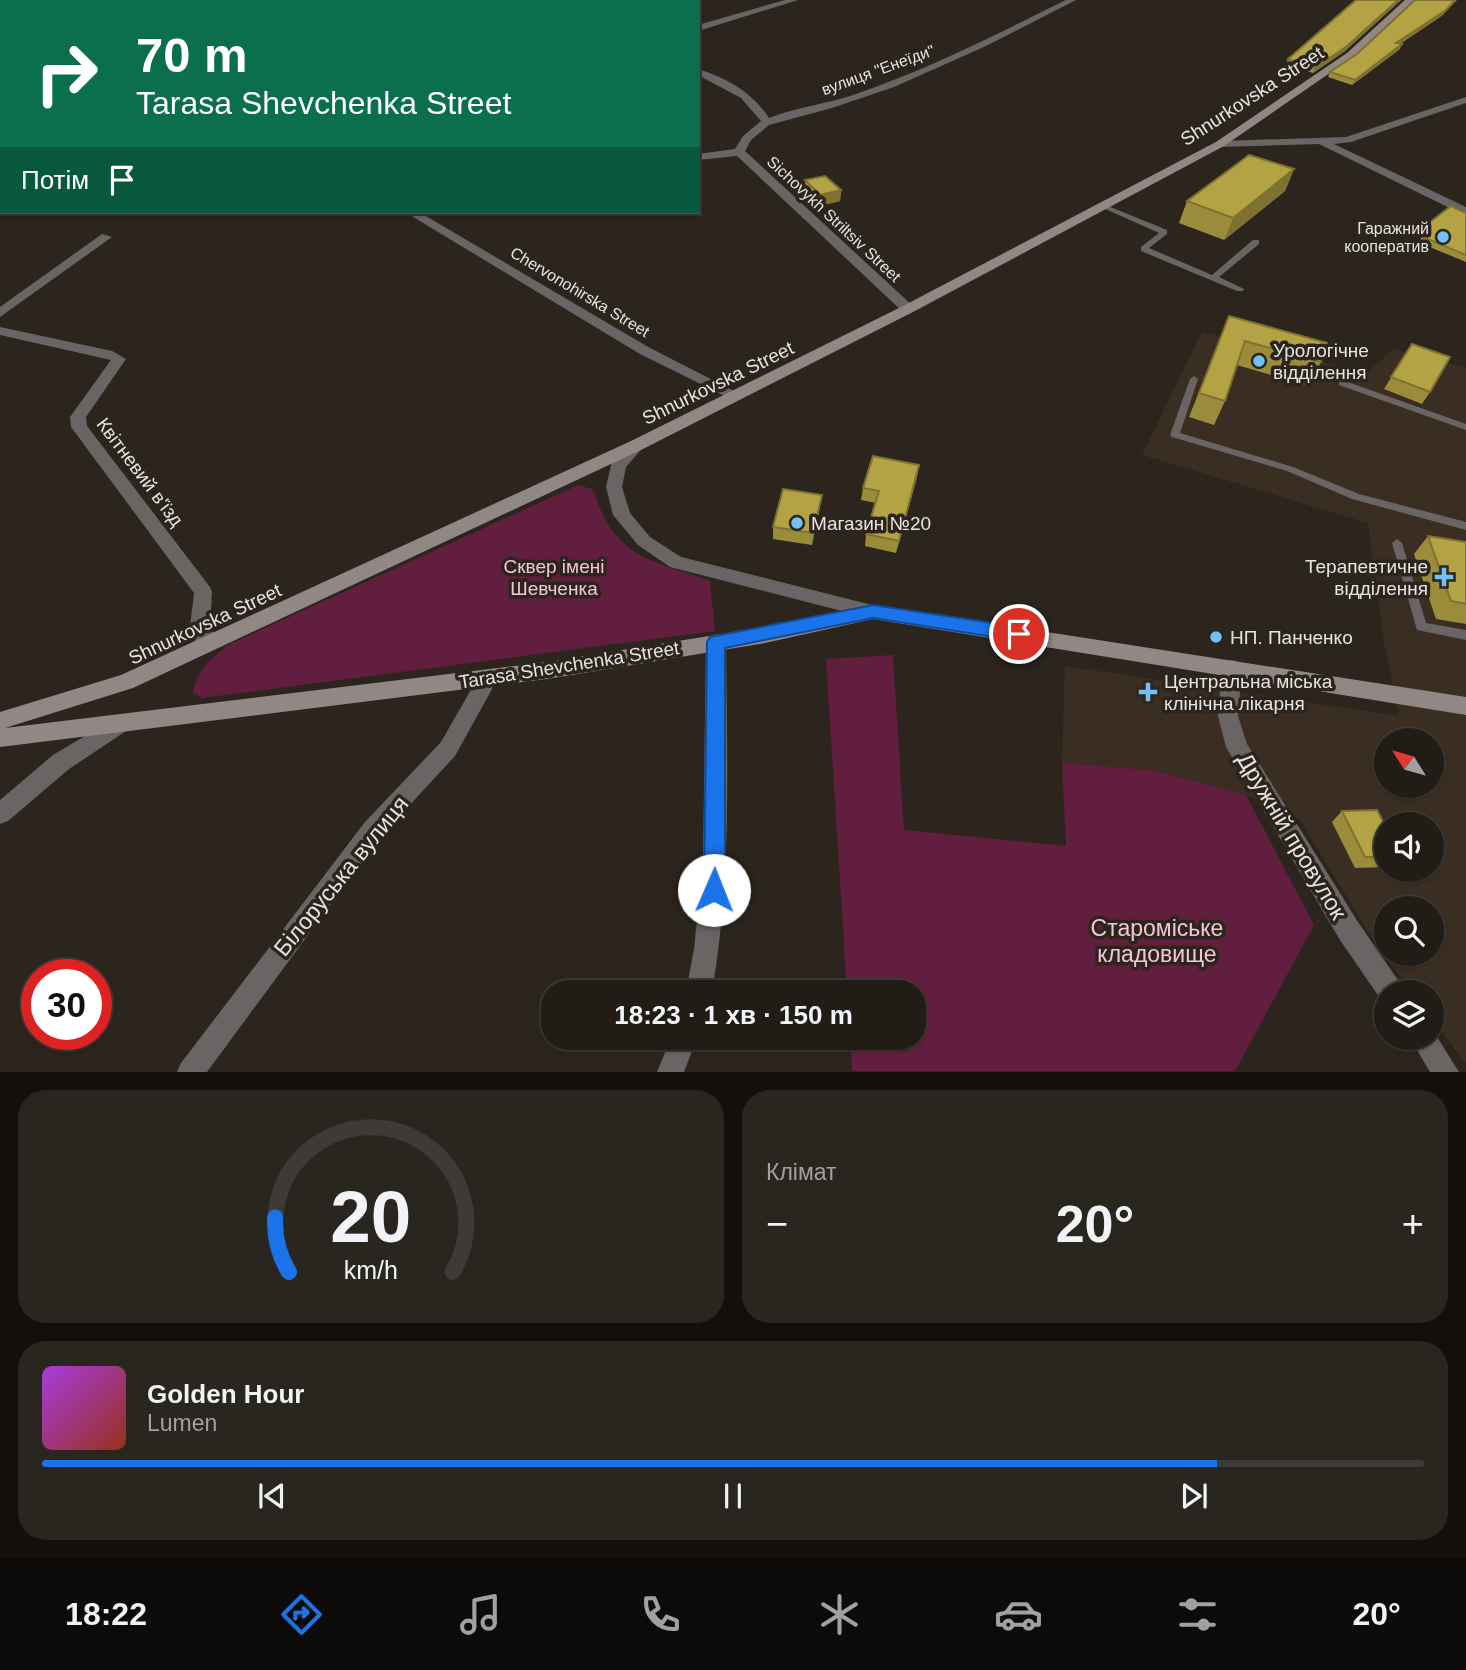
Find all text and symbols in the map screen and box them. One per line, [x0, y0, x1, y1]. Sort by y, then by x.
icon: right [21, 28, 112, 119]
text: 70 m [136, 28, 248, 82]
street label: вулиця "Енеїди" [819, 42, 937, 98]
street label: Shnurkovska Street [1177, 42, 1328, 150]
text: Tarasa Shevchenka Street [136, 85, 511, 121]
street label: Sichovykh Striltsiv Street [764, 153, 905, 286]
icon: arrive [103, 161, 141, 199]
text: Потім [21, 165, 89, 195]
place label: Гаражний кооператив [1344, 220, 1429, 255]
marker: Гаражний кооператив [1435, 229, 1451, 245]
street label: Chervonohirska Street [507, 244, 653, 341]
street label: Shnurkovska Street [639, 337, 798, 429]
place label: Урологічне відділення [1273, 340, 1369, 383]
marker: Урологічне відділення [1251, 353, 1267, 369]
street label: Квітневий в'їзд [92, 414, 188, 530]
place label: Магазин №20 [811, 513, 931, 534]
marker: Магазин №20 [789, 515, 805, 531]
park label: Сквер імені Шевченка [504, 556, 604, 599]
place label: Терапевтичне відділення [1305, 556, 1428, 599]
marker: Терапевтичне відділення [1434, 567, 1454, 587]
street label: Shnurkovska Street [125, 579, 285, 669]
pin [989, 604, 1049, 664]
icon: arrive [1000, 615, 1038, 653]
place label: НП. Панченко [1230, 627, 1353, 648]
marker: НП. Панченко [1208, 629, 1224, 645]
street label: Tarasa Shevchenka Street [457, 637, 681, 693]
place label: Центральна міська клінічна лікарня [1164, 671, 1333, 714]
marker: Центральна міська клінічна лікарня [1138, 682, 1158, 702]
north arrow [1374, 728, 1444, 798]
map controls [1374, 728, 1444, 1050]
street label: Дружній провулок [1232, 748, 1352, 925]
street label: Білоруська вулиця [269, 791, 413, 961]
button: sound [1374, 812, 1444, 882]
position arrow [677, 853, 751, 927]
button: search [1374, 896, 1444, 966]
park label: Староміське кладовище [1091, 915, 1223, 967]
speed limit sign: 30 [21, 959, 112, 1050]
button: layers [1374, 980, 1444, 1050]
text: 18:23 · 1 хв · 150 m [614, 1000, 853, 1030]
text: Клімат [766, 1159, 837, 1185]
text: 20 [331, 1177, 411, 1258]
text: 20° [1056, 1195, 1134, 1253]
text: − [766, 1203, 788, 1245]
text: + [1402, 1203, 1424, 1245]
text: km/h [344, 1256, 398, 1284]
text: Golden Hour [147, 1379, 304, 1409]
text: Lumen [147, 1410, 217, 1436]
icon: previous [253, 1477, 291, 1515]
icon: pause [714, 1477, 752, 1515]
icon: next [1175, 1477, 1213, 1515]
icon: directions [277, 1590, 326, 1639]
icon: music [456, 1590, 505, 1639]
icon: phone [636, 1590, 685, 1639]
icon: climate [815, 1590, 864, 1639]
icon: car [994, 1590, 1043, 1639]
icon: filters [1173, 1590, 1222, 1639]
text: 18:22 [65, 1596, 147, 1632]
text: 20° [1352, 1596, 1401, 1632]

